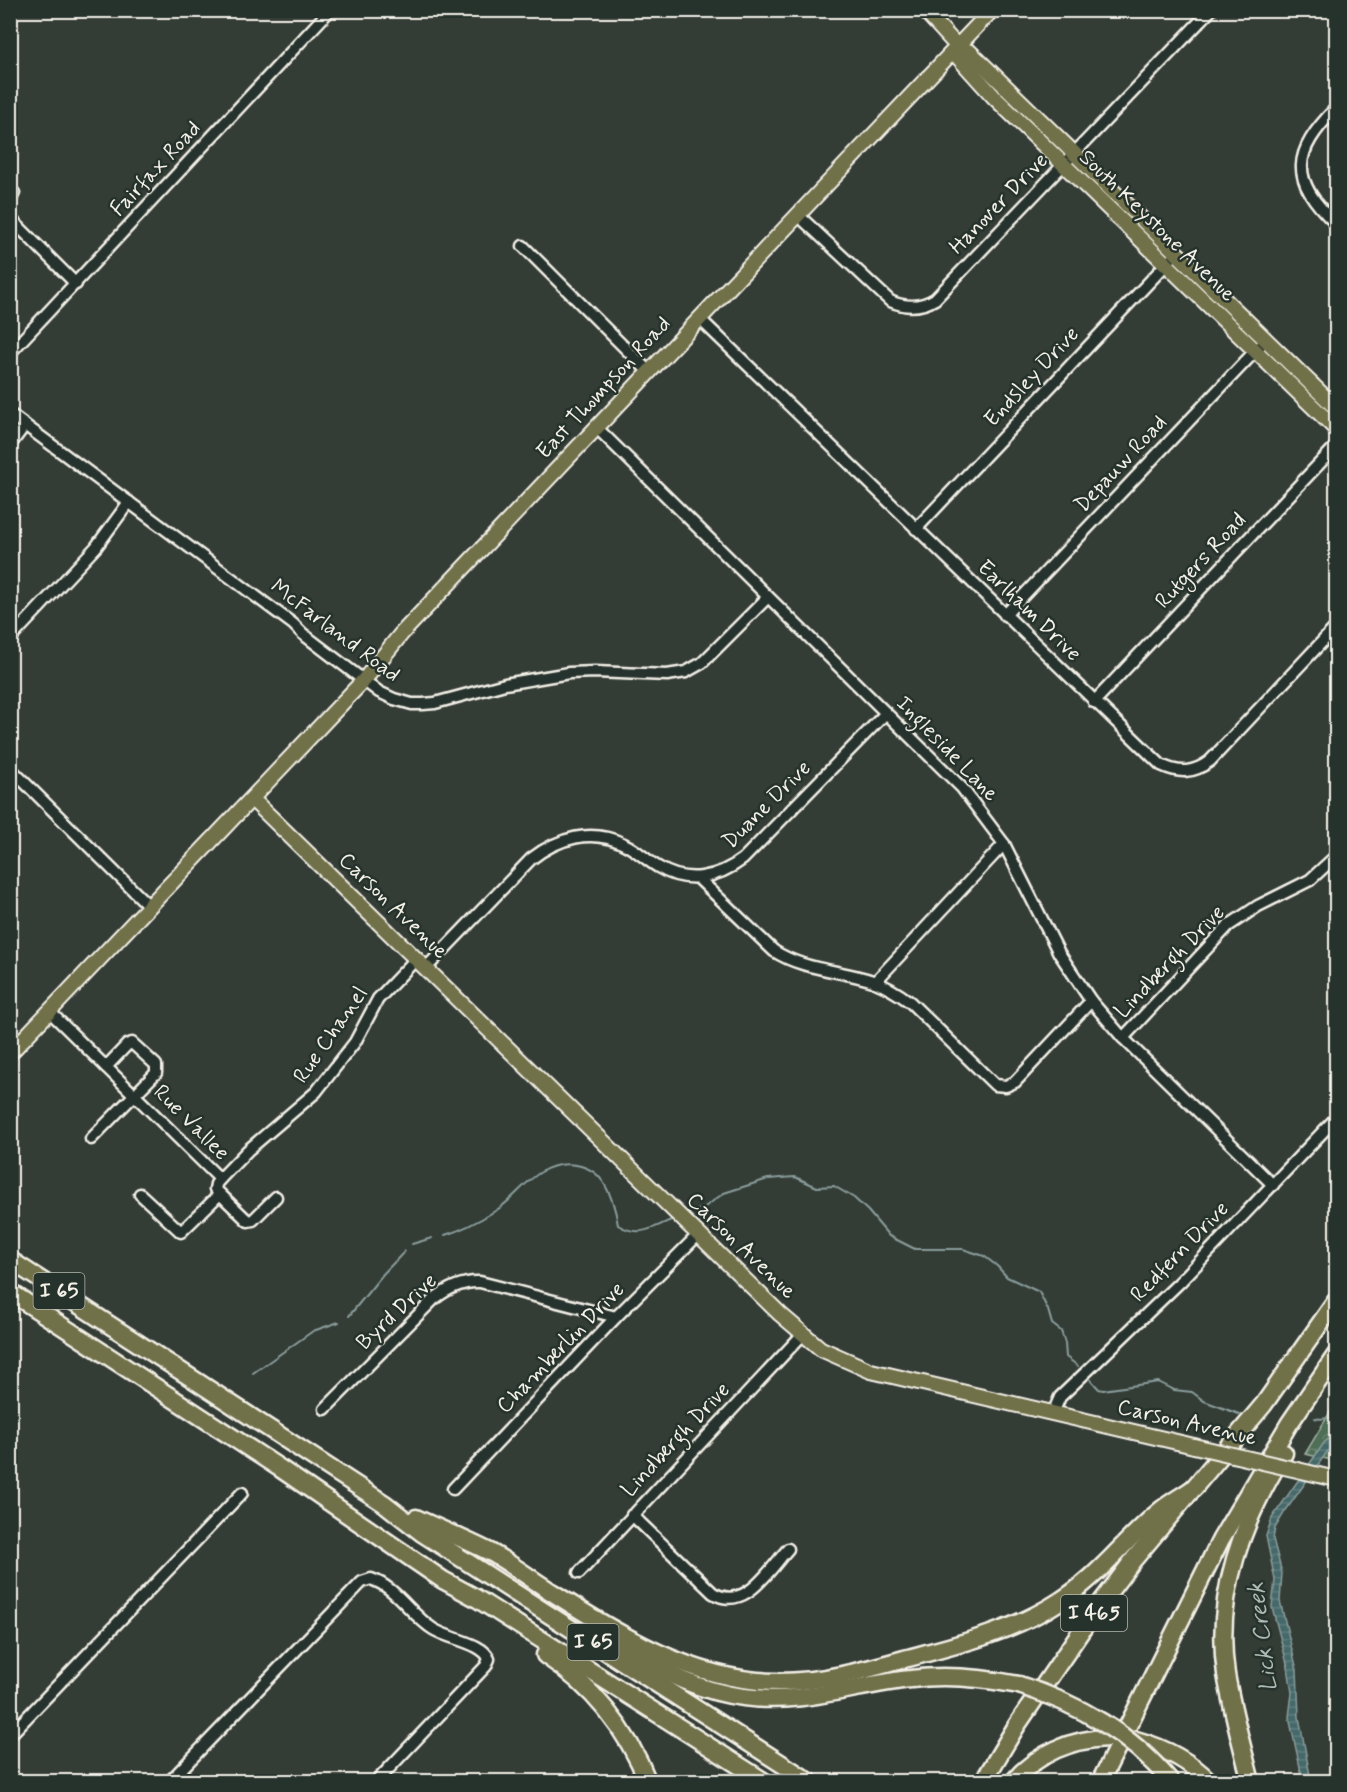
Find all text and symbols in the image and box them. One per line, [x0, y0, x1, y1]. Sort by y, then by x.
street label: Fairfax Road [104, 115, 208, 223]
street label: South Keystone Avenue [1073, 144, 1241, 308]
street label: Hanover Drive [943, 147, 1055, 261]
street label: East Thompson Road [531, 311, 677, 465]
street label: Endsley Drive [978, 321, 1086, 433]
street label: Depauw Road [1069, 409, 1173, 519]
street label: Rutgers Road [1149, 507, 1255, 617]
street label: Earlham Drive [971, 554, 1087, 668]
street label: McFarland Road [264, 573, 406, 689]
street label: Ingleside Lane [887, 690, 1004, 810]
street label: Duane Drive [717, 755, 817, 855]
street label: Carson Avenue [332, 847, 454, 965]
street label: Lindbergh Drive [1109, 899, 1233, 1027]
street label: Rue Chanel [287, 981, 375, 1089]
street label: Rue Vallee [147, 1079, 235, 1167]
street label: Carson Avenue [680, 1187, 802, 1305]
street label: Redfern Drive [1125, 1195, 1235, 1309]
street label: Byrd Drive [351, 1267, 443, 1357]
road number: I 65 [34, 1273, 84, 1309]
street label: Chamberlin Drive [491, 1276, 631, 1420]
street label: Lindbergh Drive [615, 1377, 739, 1506]
street label: Carson Avenue [1115, 1393, 1259, 1453]
water label: Lick Creek [1241, 1581, 1285, 1693]
road number: I 465 [1061, 1595, 1127, 1631]
road number: I 65 [568, 1624, 618, 1660]

